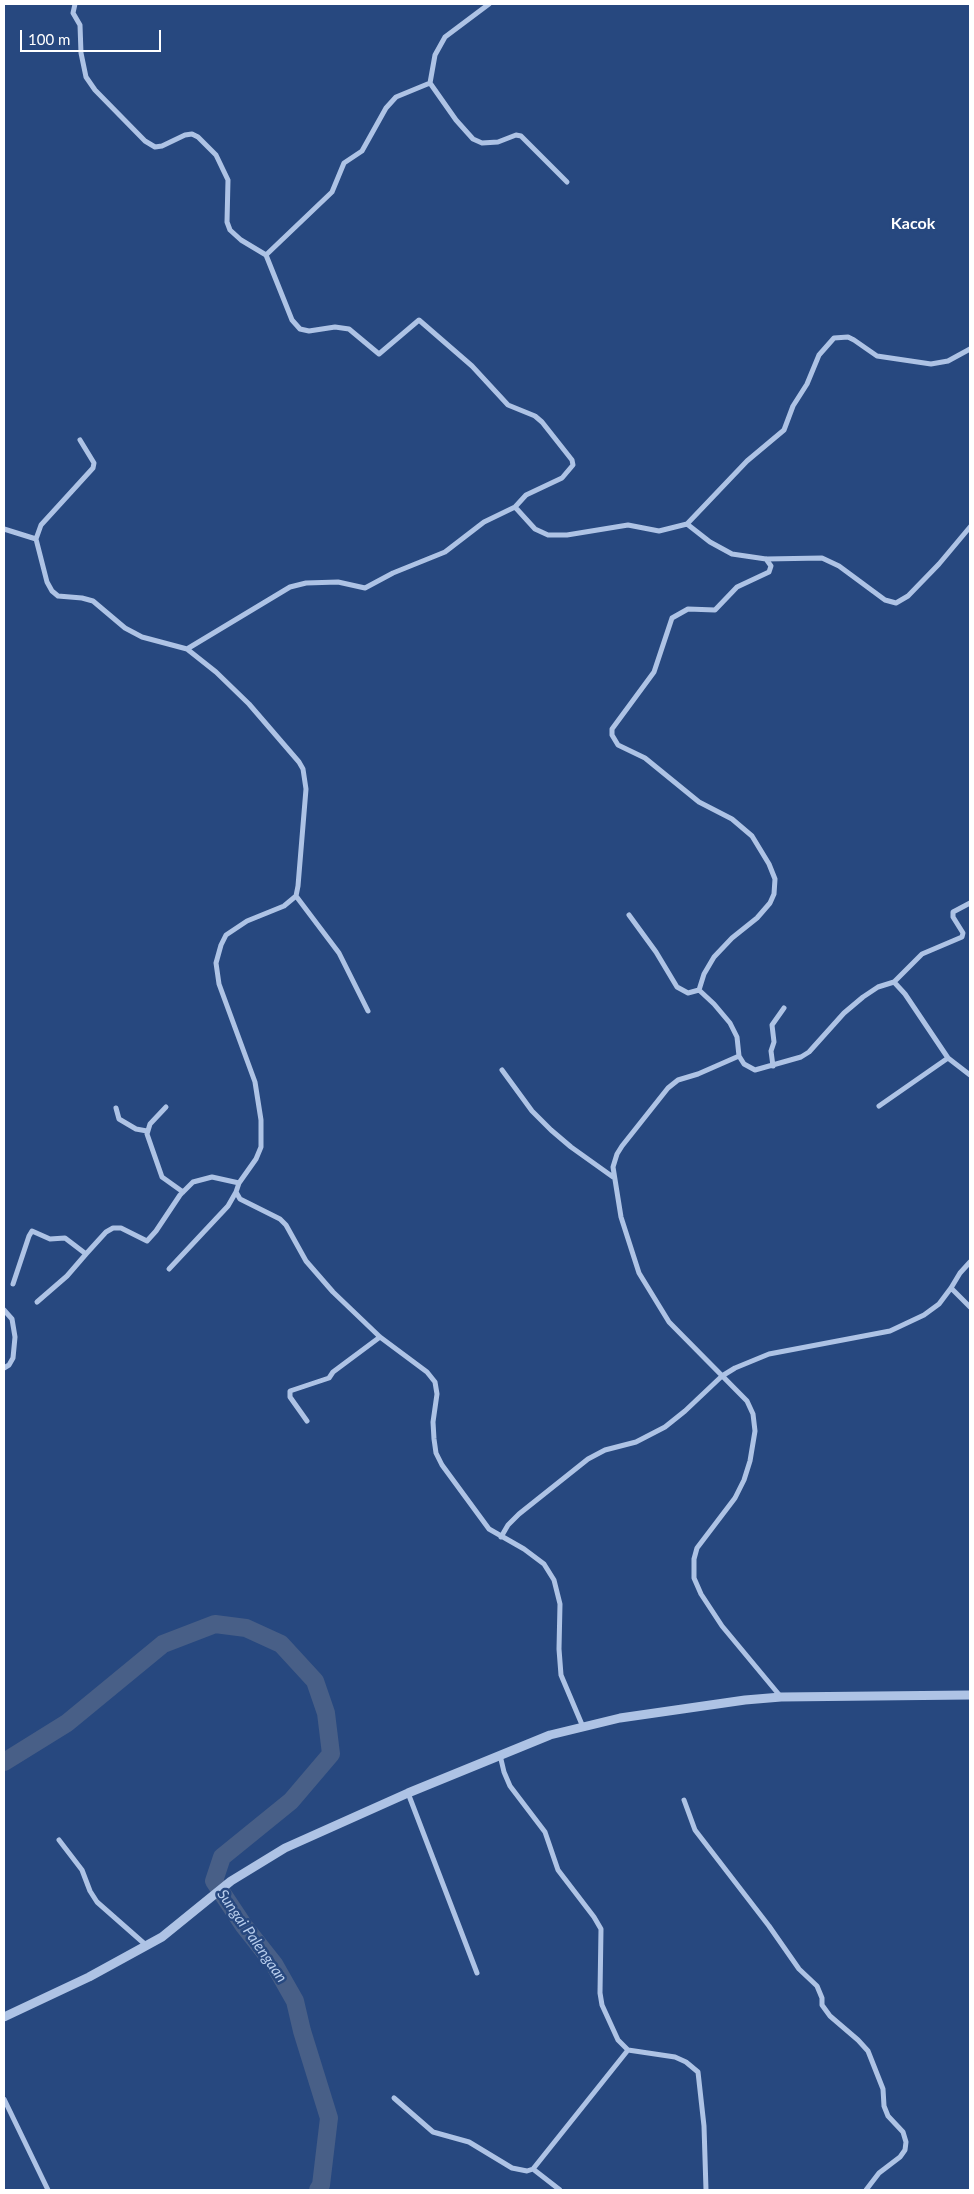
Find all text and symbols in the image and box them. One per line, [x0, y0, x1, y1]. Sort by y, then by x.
scale bar [22, 20, 164, 52]
text: 100 m [28, 30, 70, 48]
district label: Kacok [891, 214, 935, 234]
water label: Sungai Palengaan [213, 1886, 291, 1986]

